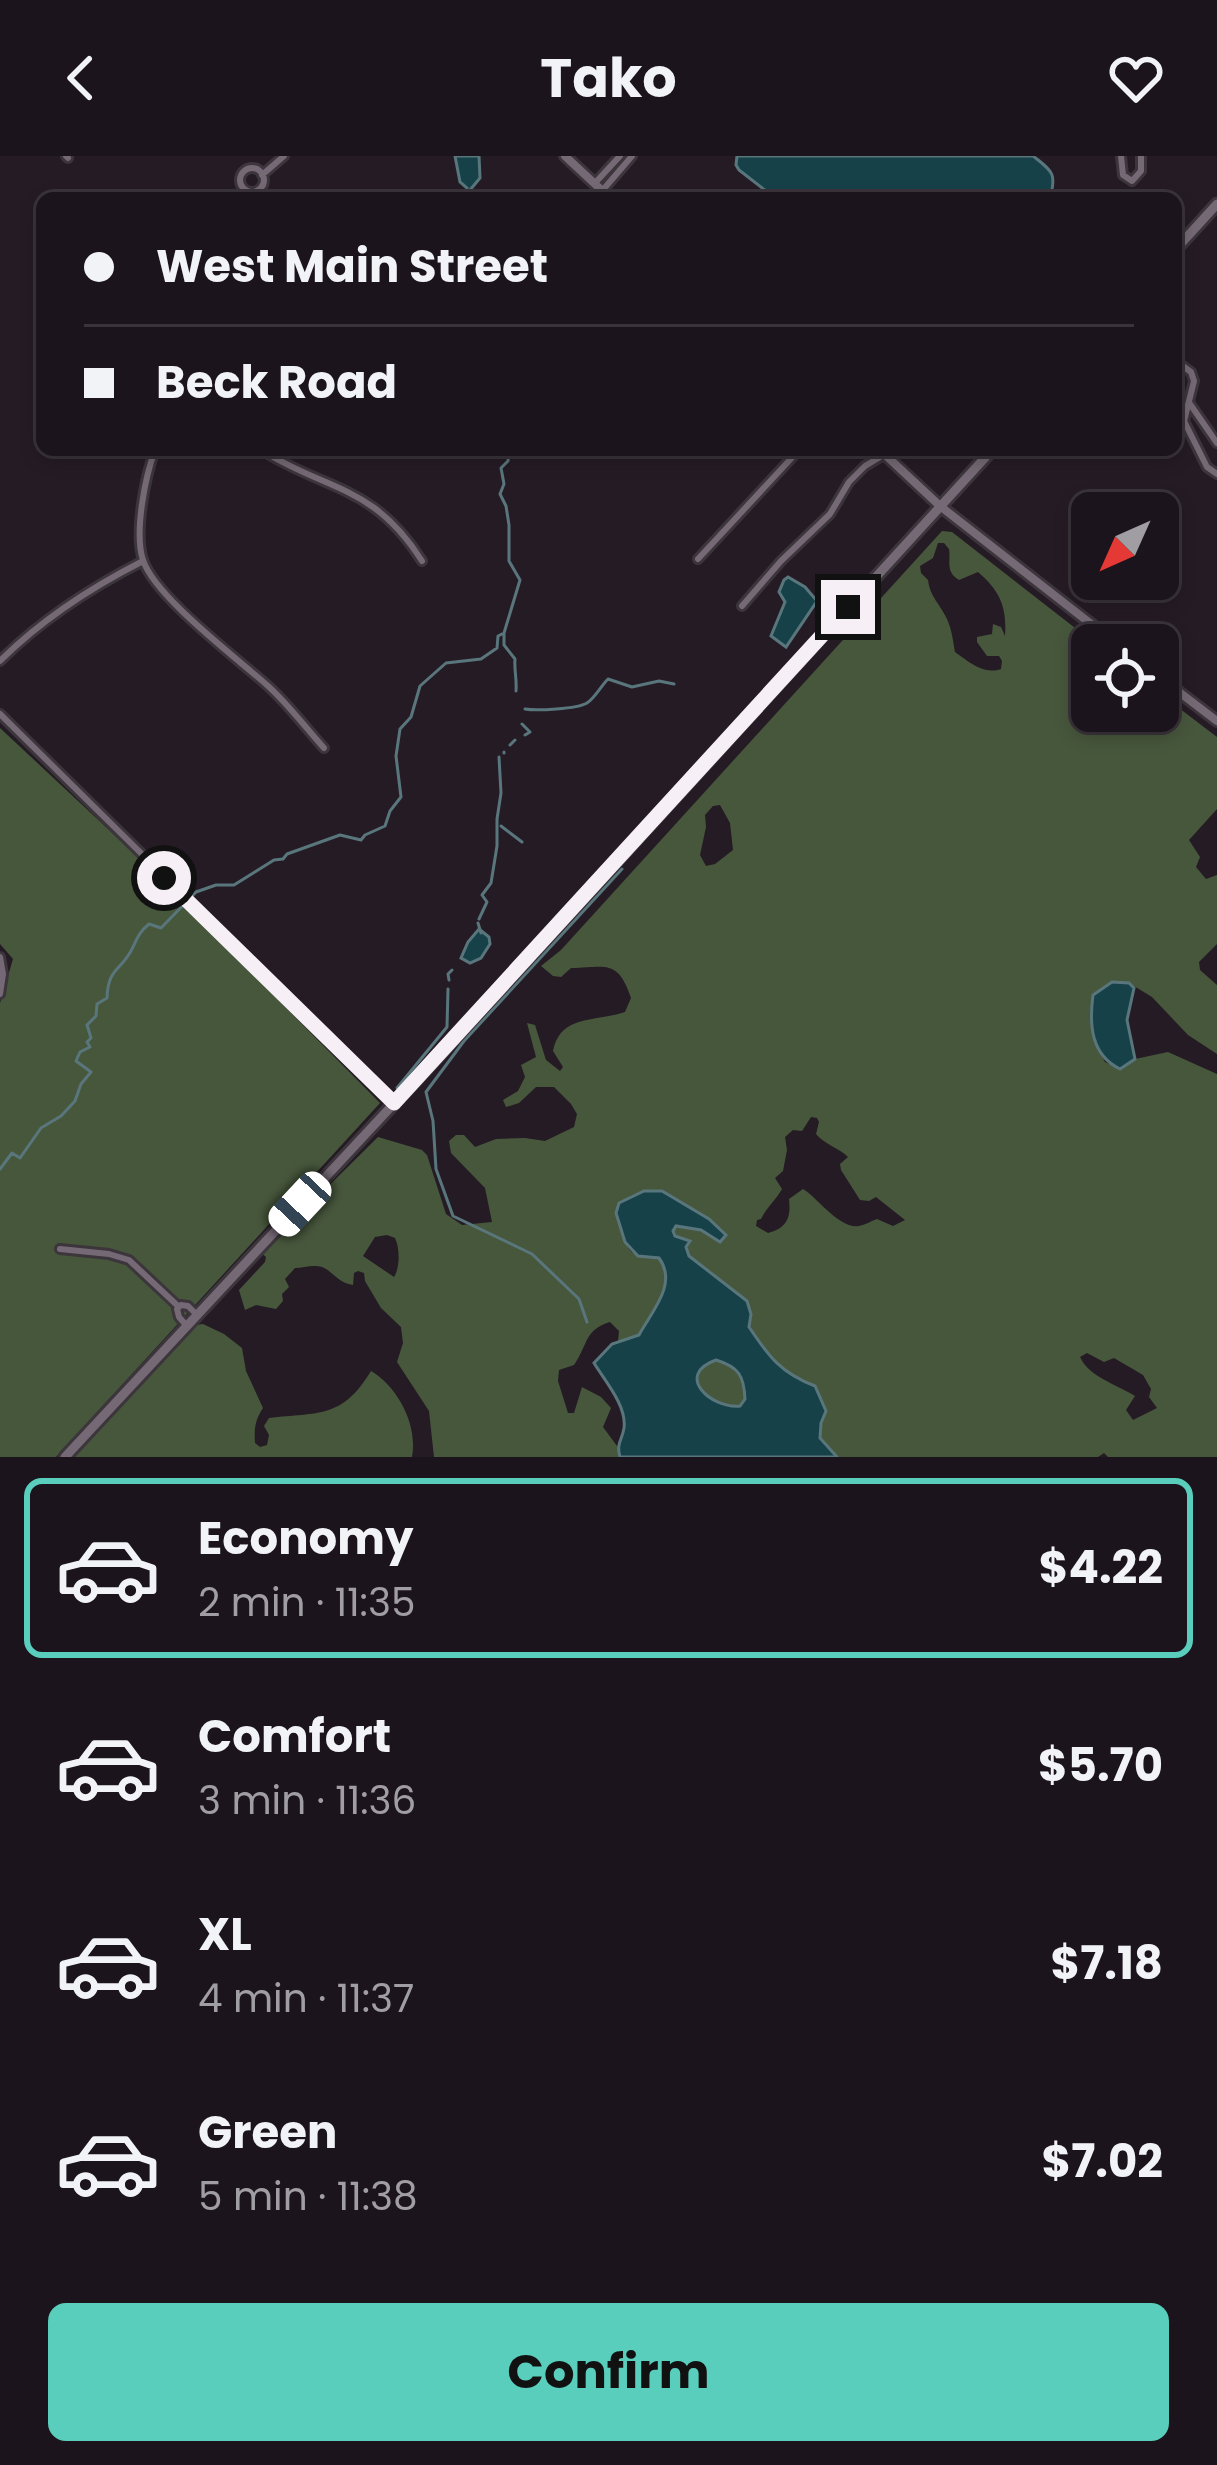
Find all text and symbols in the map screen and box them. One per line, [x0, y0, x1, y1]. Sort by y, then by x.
text: Tako [540, 40, 677, 116]
icon: back [48, 45, 114, 111]
icon: heart [1103, 45, 1169, 111]
text: West Main Street [156, 235, 548, 298]
text: Beck Road [156, 351, 397, 414]
north arrow [1071, 492, 1179, 600]
map controls [1071, 492, 1179, 732]
route end [821, 580, 875, 634]
button: locate [1071, 624, 1179, 732]
route start [137, 851, 191, 905]
car [262, 1165, 338, 1243]
text: Economy [198, 1507, 413, 1570]
icon: car [54, 1514, 162, 1622]
text: $4.22 [1039, 1536, 1163, 1599]
text: 2 min · 11:35 [198, 1575, 415, 1630]
text: Comfort [198, 1705, 391, 1768]
icon: car [54, 1712, 162, 1820]
text: $5.70 [1038, 1734, 1163, 1797]
text: 3 min · 11:36 [198, 1773, 416, 1828]
text: XL [198, 1903, 252, 1966]
icon: car [54, 1910, 162, 2018]
text: $7.18 [1051, 1932, 1163, 1995]
text: 4 min · 11:37 [198, 1971, 414, 2026]
text: Green [198, 2101, 337, 2164]
icon: car [54, 2108, 162, 2216]
text: $7.02 [1042, 2130, 1163, 2193]
text: 5 min · 11:38 [198, 2169, 418, 2224]
button: Confirm [48, 2303, 1169, 2441]

